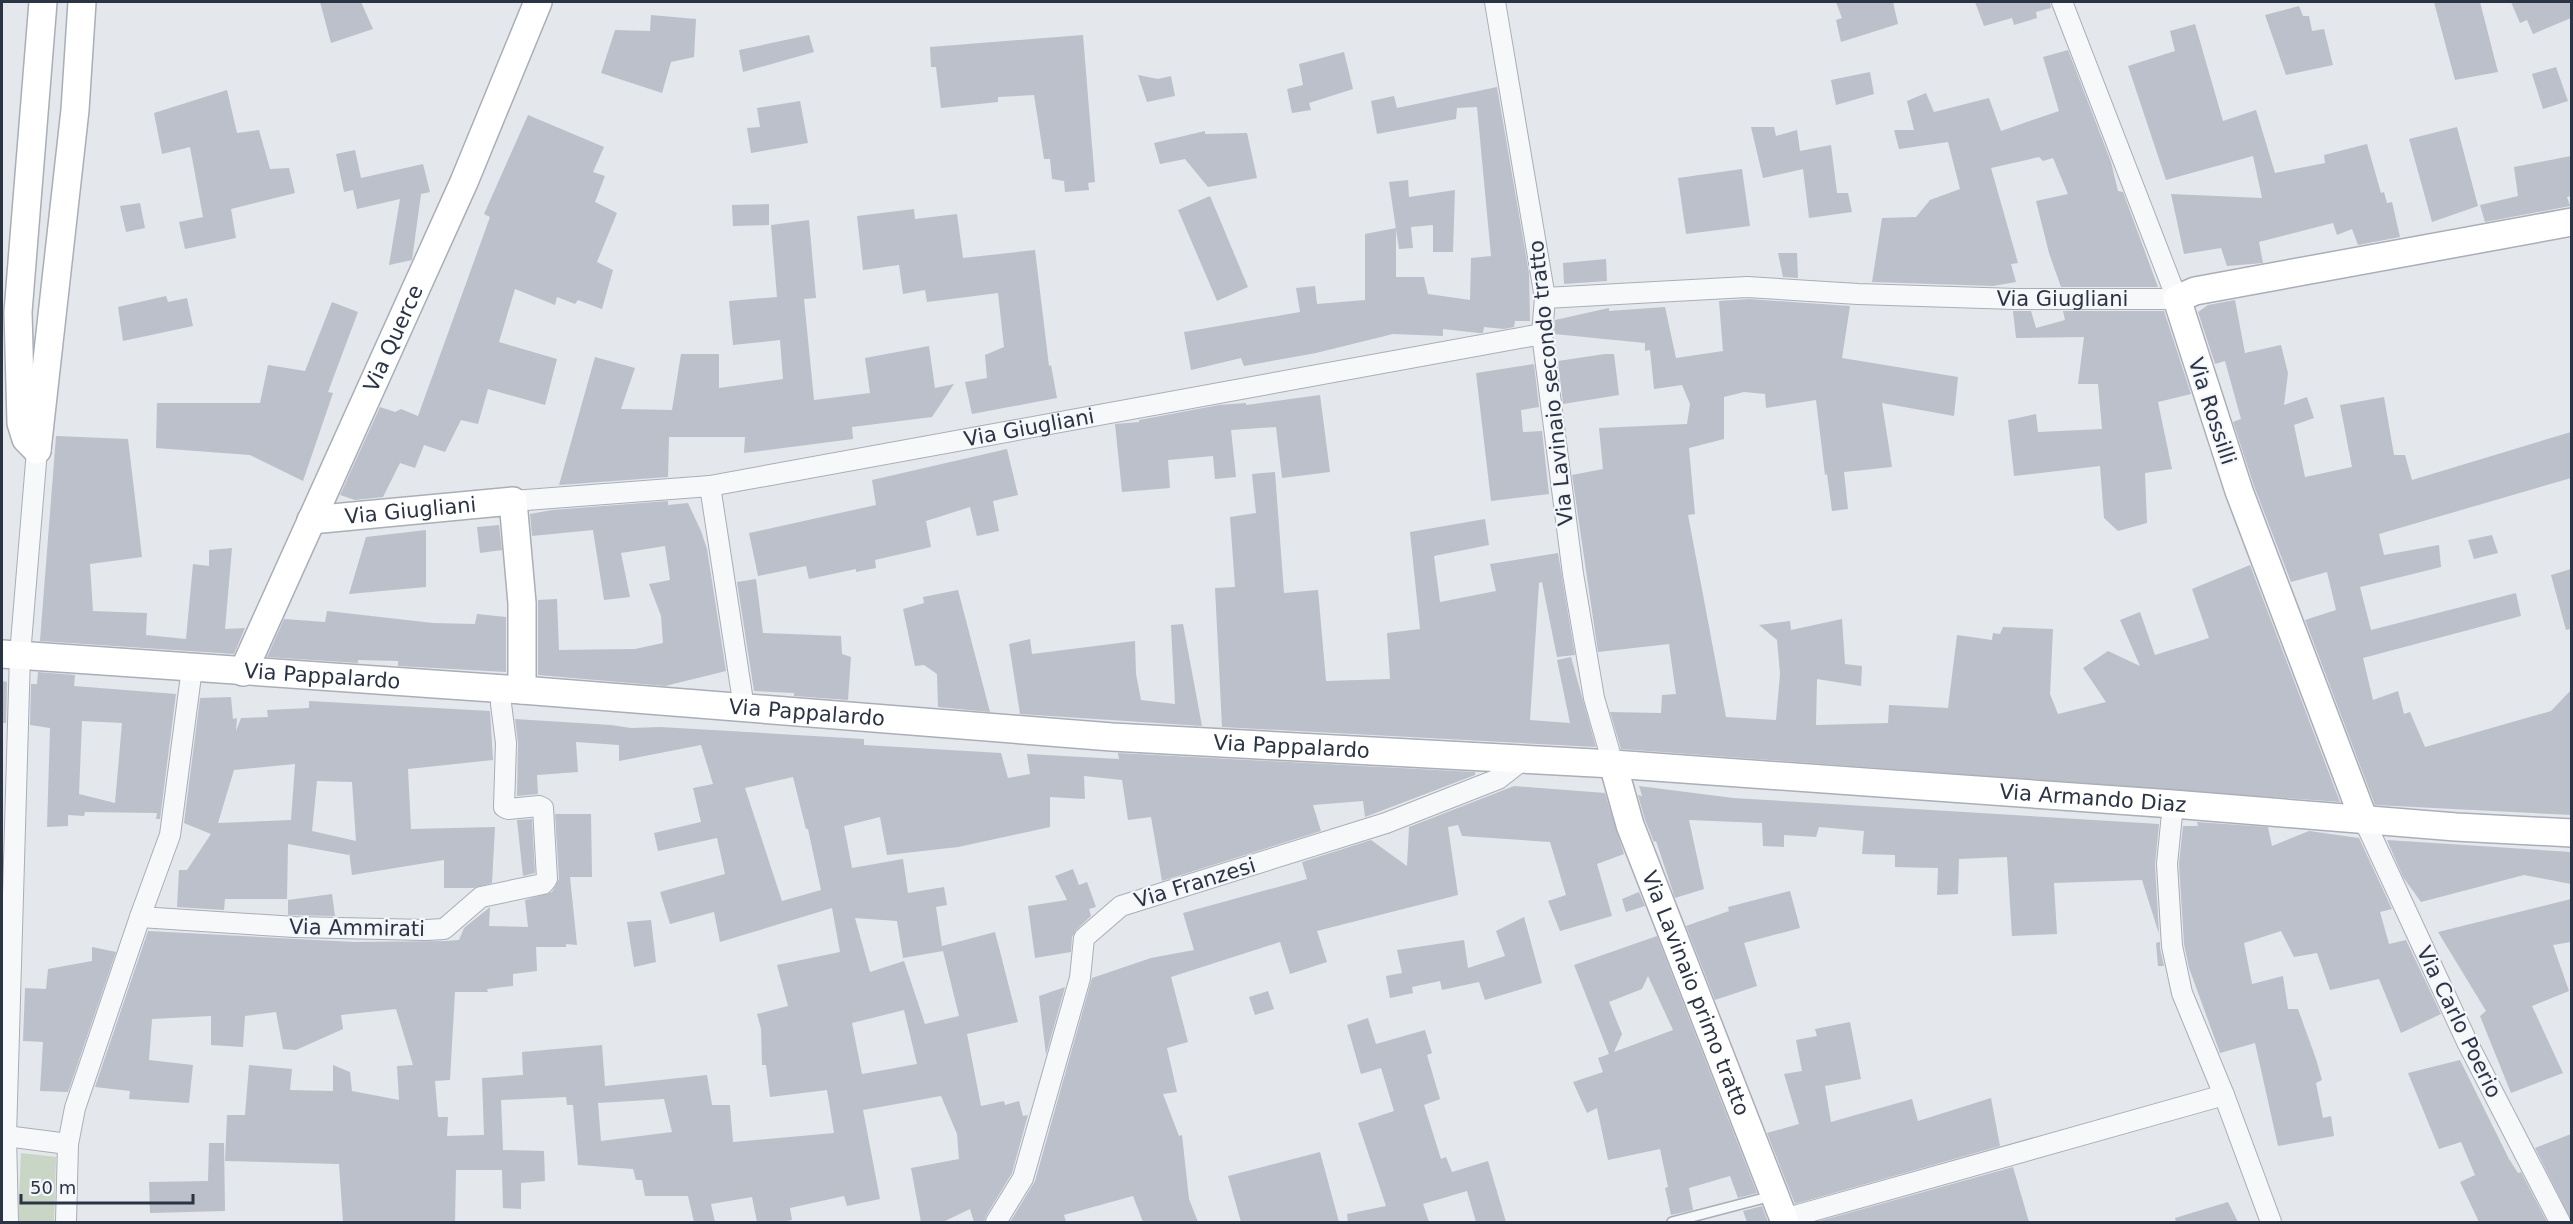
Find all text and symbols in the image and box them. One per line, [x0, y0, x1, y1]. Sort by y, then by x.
street label: Via Lavinaio secondo tratto [1524, 239, 1578, 527]
street label: Via Querce [359, 281, 428, 396]
street label: Via Giugliani [1996, 286, 2128, 311]
street label: Via Rossilli [2183, 355, 2241, 467]
street label: Via Giugliani [962, 404, 1096, 451]
street label: Via Giugliani [344, 493, 477, 529]
street label: Via Pappalardo [243, 659, 401, 694]
street label: Via Pappalardo [728, 695, 886, 731]
street label: Via Pappalardo [1213, 730, 1370, 763]
street label: Via Armando Diaz [1999, 780, 2187, 817]
street label: Via Franzesi [1132, 853, 1258, 913]
street label: Via Lavinaio primo tratto [1637, 868, 1754, 1119]
street label: Via Ammirati [289, 915, 425, 941]
street label: Via Carlo Poerio [2412, 942, 2506, 1102]
scale bar [21, 1167, 194, 1205]
text: 50 m [30, 1177, 76, 1198]

